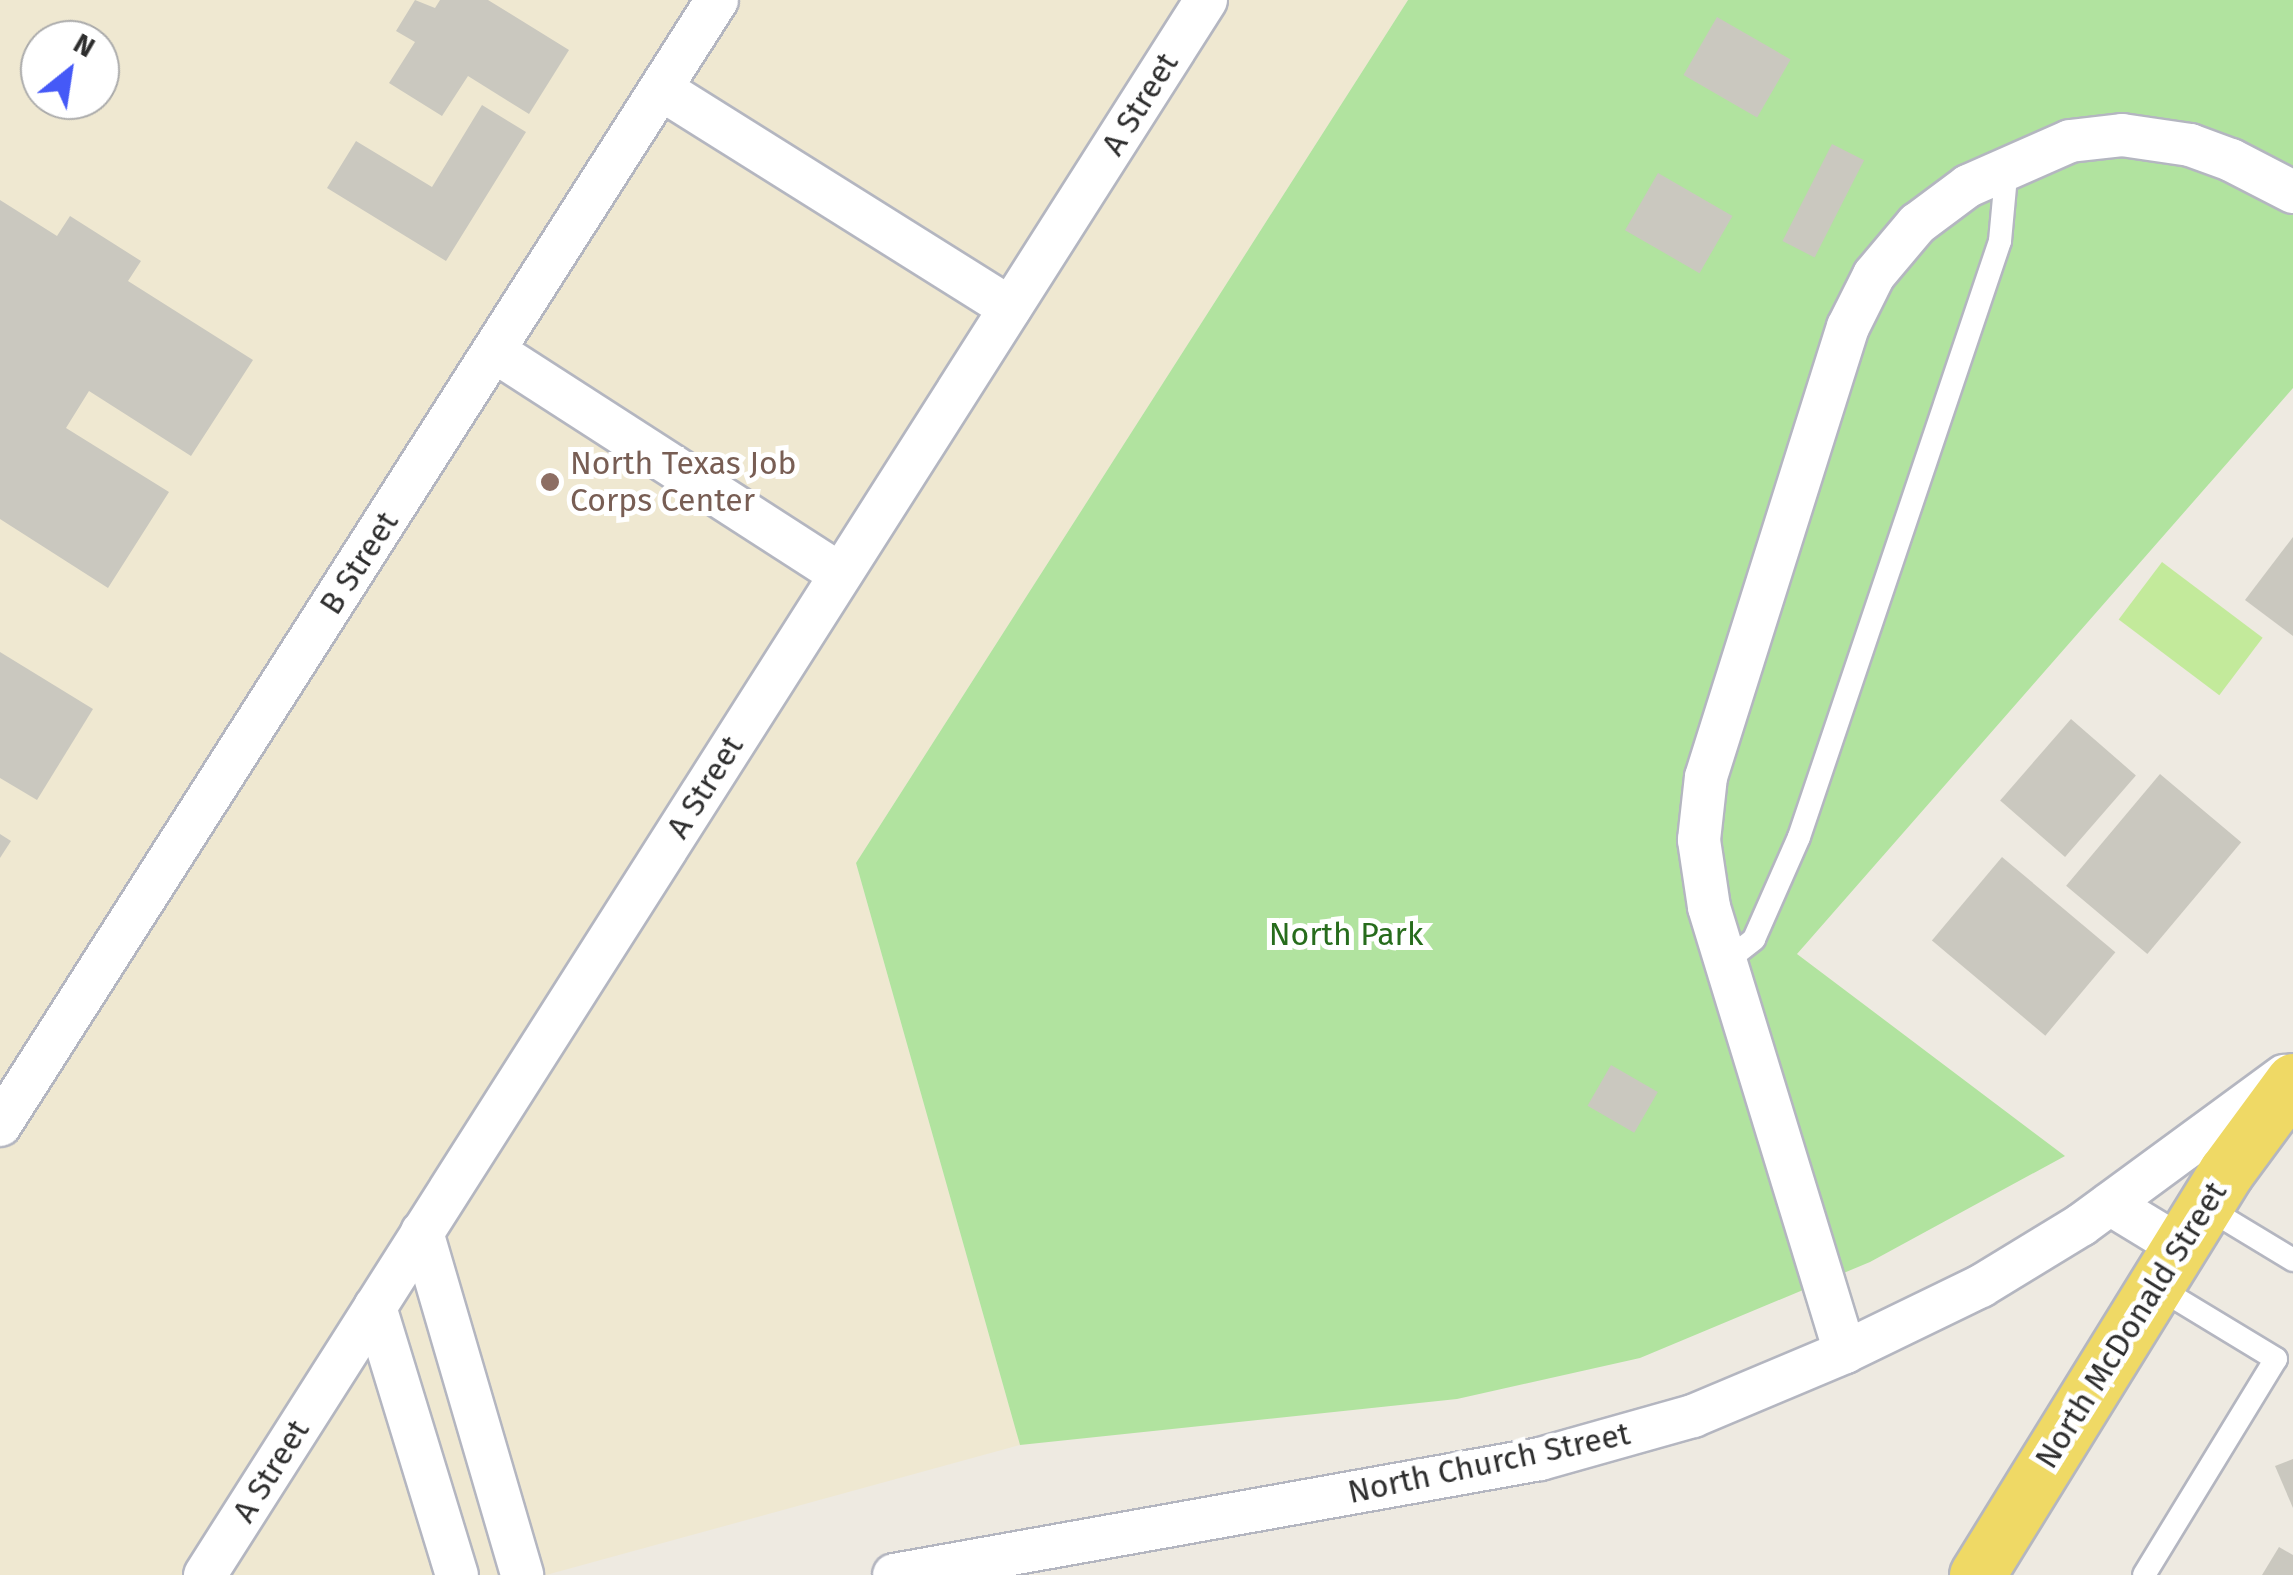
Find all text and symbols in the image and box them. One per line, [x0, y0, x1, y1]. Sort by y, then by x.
north arrow [20, 20, 120, 120]
text: N [68, 26, 101, 64]
street label: A Street [1094, 46, 1186, 162]
place label: North Texas Job Corps Center [570, 445, 797, 520]
marker: North Texas Job Corps Center [539, 471, 561, 493]
street label: B Street [312, 504, 406, 622]
street label: A Street [659, 729, 751, 845]
park label: North Park [1269, 915, 1423, 953]
street label: North McDonald Street [2027, 1175, 2235, 1475]
street label: A Street [225, 1413, 317, 1529]
street label: North Church Street [1344, 1414, 1634, 1512]

